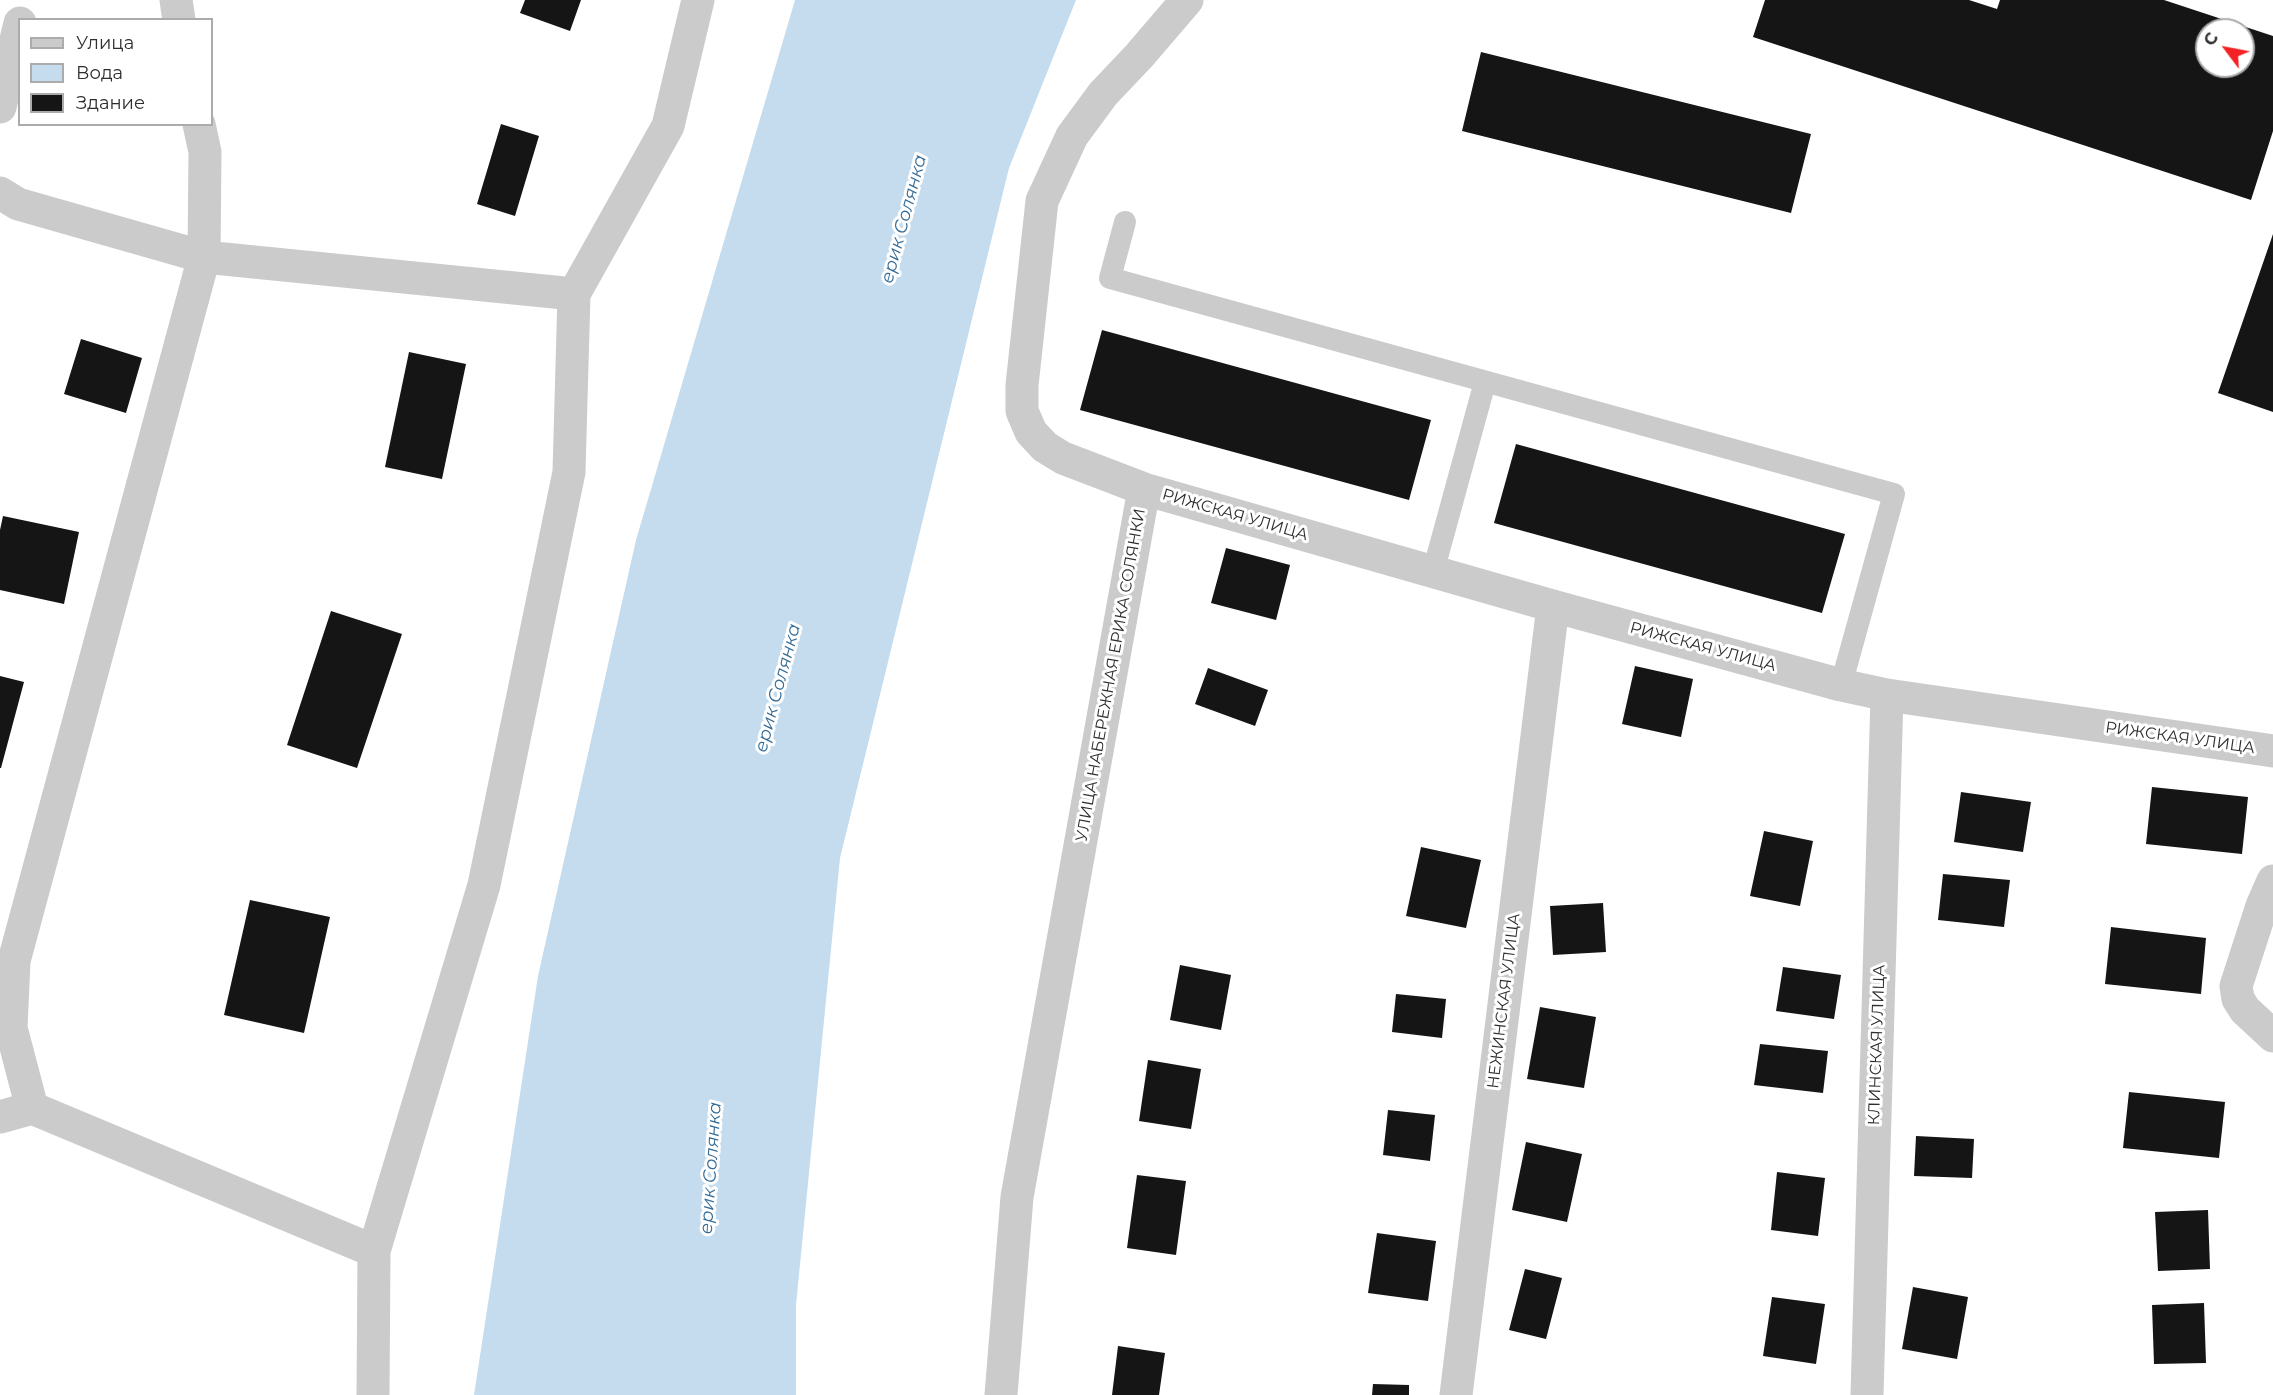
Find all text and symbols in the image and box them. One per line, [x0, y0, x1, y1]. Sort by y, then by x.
legend [18, 18, 213, 126]
north arrow [2195, 18, 2255, 78]
text: С [2200, 29, 2222, 49]
text: Улица [76, 32, 134, 54]
text: Вода [76, 62, 123, 84]
text: Здание [76, 92, 145, 114]
water label: ерик Солянка [876, 152, 932, 286]
street label: РИЖСКАЯ УЛИЦА [1160, 485, 1310, 545]
street label: УЛИЦА НАБЕРЕЖНАЯ ЕРИКА СОЛЯНКИ [1072, 507, 1150, 843]
street label: РИЖСКАЯ УЛИЦА [1628, 618, 1778, 676]
water label: ерик Солянка [750, 621, 806, 755]
street label: РИЖСКАЯ УЛИЦА [2104, 718, 2256, 758]
street label: НЕЖИНСКАЯ УЛИЦА [1484, 912, 1524, 1090]
street label: КЛИНСКАЯ УЛИЦА [1865, 964, 1889, 1126]
water label: ерик Солянка [696, 1101, 726, 1235]

